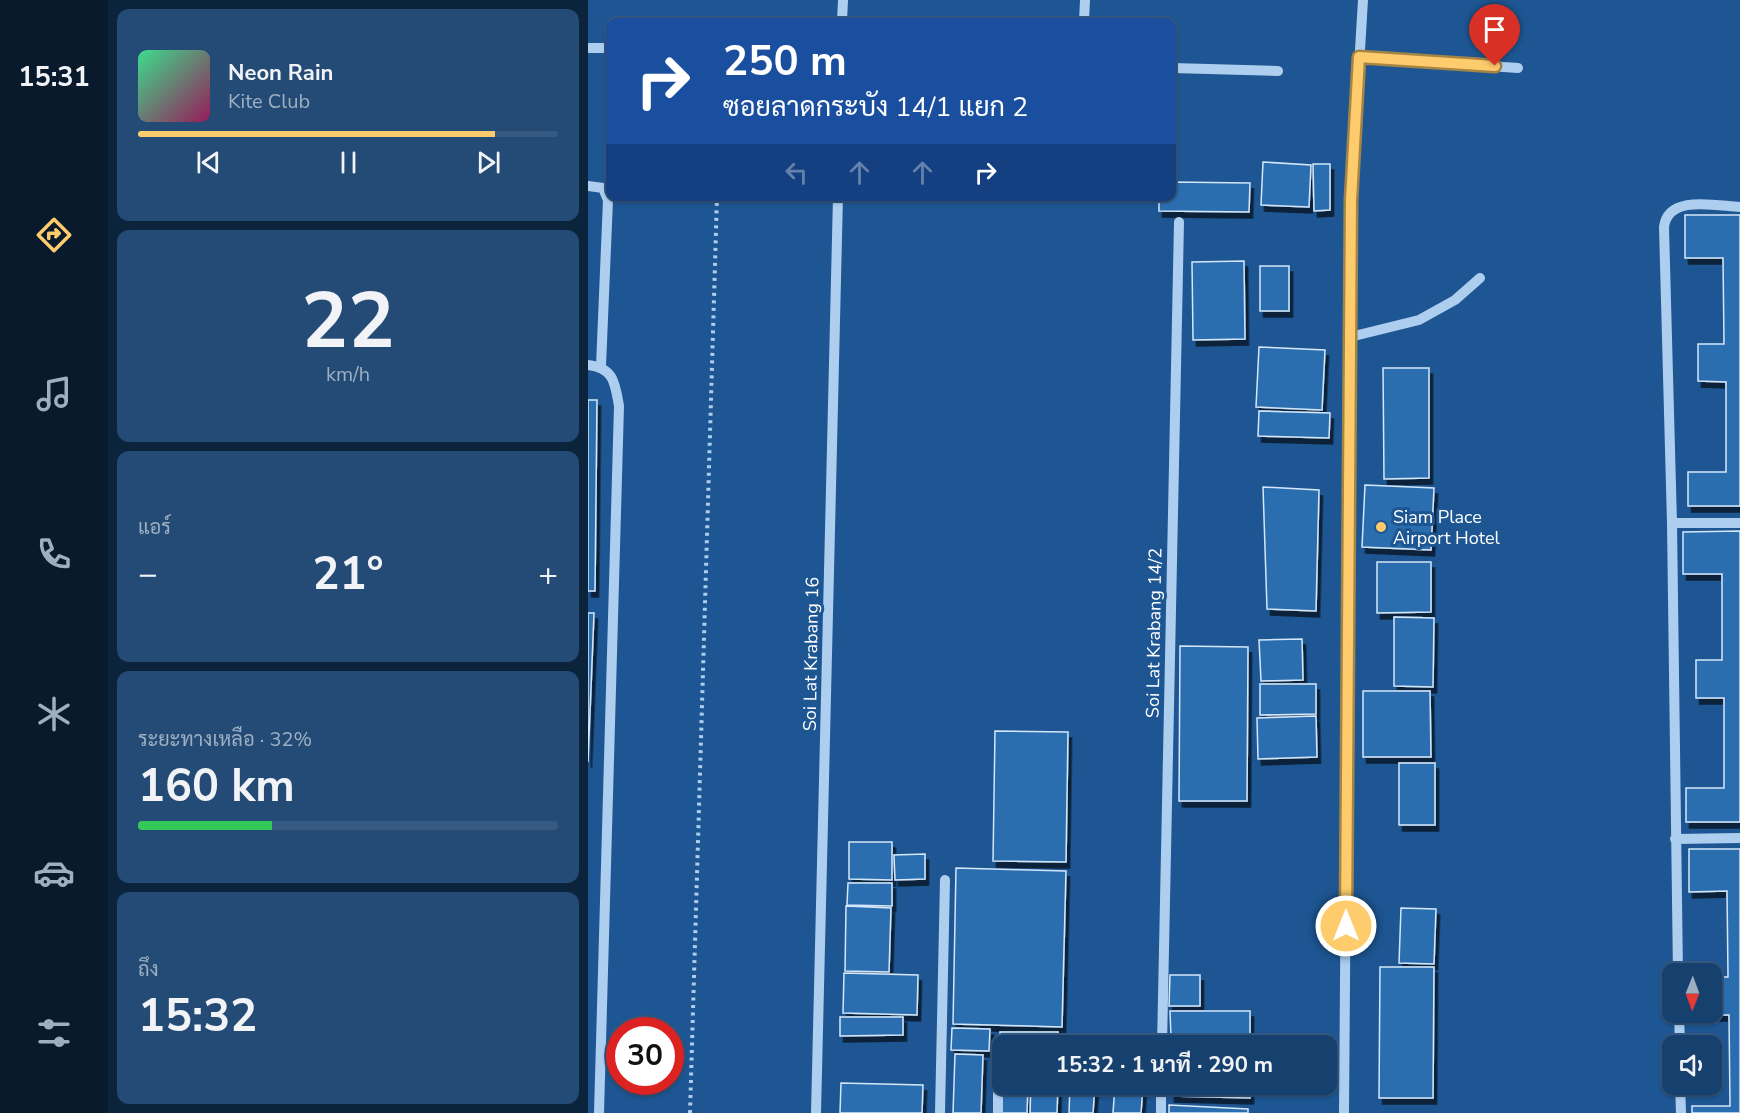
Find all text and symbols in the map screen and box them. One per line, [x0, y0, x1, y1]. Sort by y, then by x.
pin [1469, 4, 1520, 66]
icon: arrive [1478, 13, 1511, 46]
text: 250 m [723, 33, 847, 90]
icon: right [624, 42, 702, 120]
text: Neon Rain [228, 58, 333, 88]
text: 15:31 [18, 59, 90, 96]
text: Kite Club [228, 88, 310, 115]
text: ซอยลาดกระบัง 14/1 แยก 2 [723, 89, 1028, 126]
icon: previous [192, 146, 225, 179]
icon: pause [332, 146, 365, 179]
icon: next [472, 146, 505, 179]
icon: left [780, 156, 813, 189]
icon: ahead [843, 156, 876, 189]
icon: ahead [906, 156, 939, 189]
icon: right [969, 156, 1002, 189]
icon: directions [33, 214, 75, 256]
text: 22 [301, 268, 395, 375]
text: km/h [326, 361, 370, 388]
icon: music [33, 373, 75, 415]
place label: Siam Place Airport Hotel [1393, 505, 1500, 550]
text: แอร์ [138, 514, 171, 541]
marker: Siam Place Airport Hotel [1374, 520, 1388, 534]
icon: phone [33, 533, 75, 575]
text: 21° [312, 544, 384, 605]
street label: Soi Lat Krabang 14/2 [1141, 548, 1167, 718]
text: − [138, 552, 158, 597]
text: + [538, 552, 558, 597]
street label: Soi Lat Krabang 16 [798, 577, 824, 731]
icon: climate [33, 693, 75, 735]
text: ระยะทางเหลือ · 32% [138, 726, 312, 753]
text: 160 km [138, 756, 295, 817]
icon: car [33, 852, 75, 894]
position arrow [1314, 894, 1378, 958]
text: ถึง [138, 956, 159, 983]
north arrow [1662, 963, 1722, 1023]
map controls [1662, 963, 1722, 1095]
text: 15:32 [138, 986, 257, 1047]
icon: filters [33, 1012, 75, 1054]
speed limit sign: 30 [606, 1017, 684, 1095]
button: sound [1662, 1035, 1722, 1095]
text: 15:32 · 1 นาที · 290 m [1056, 1050, 1273, 1080]

